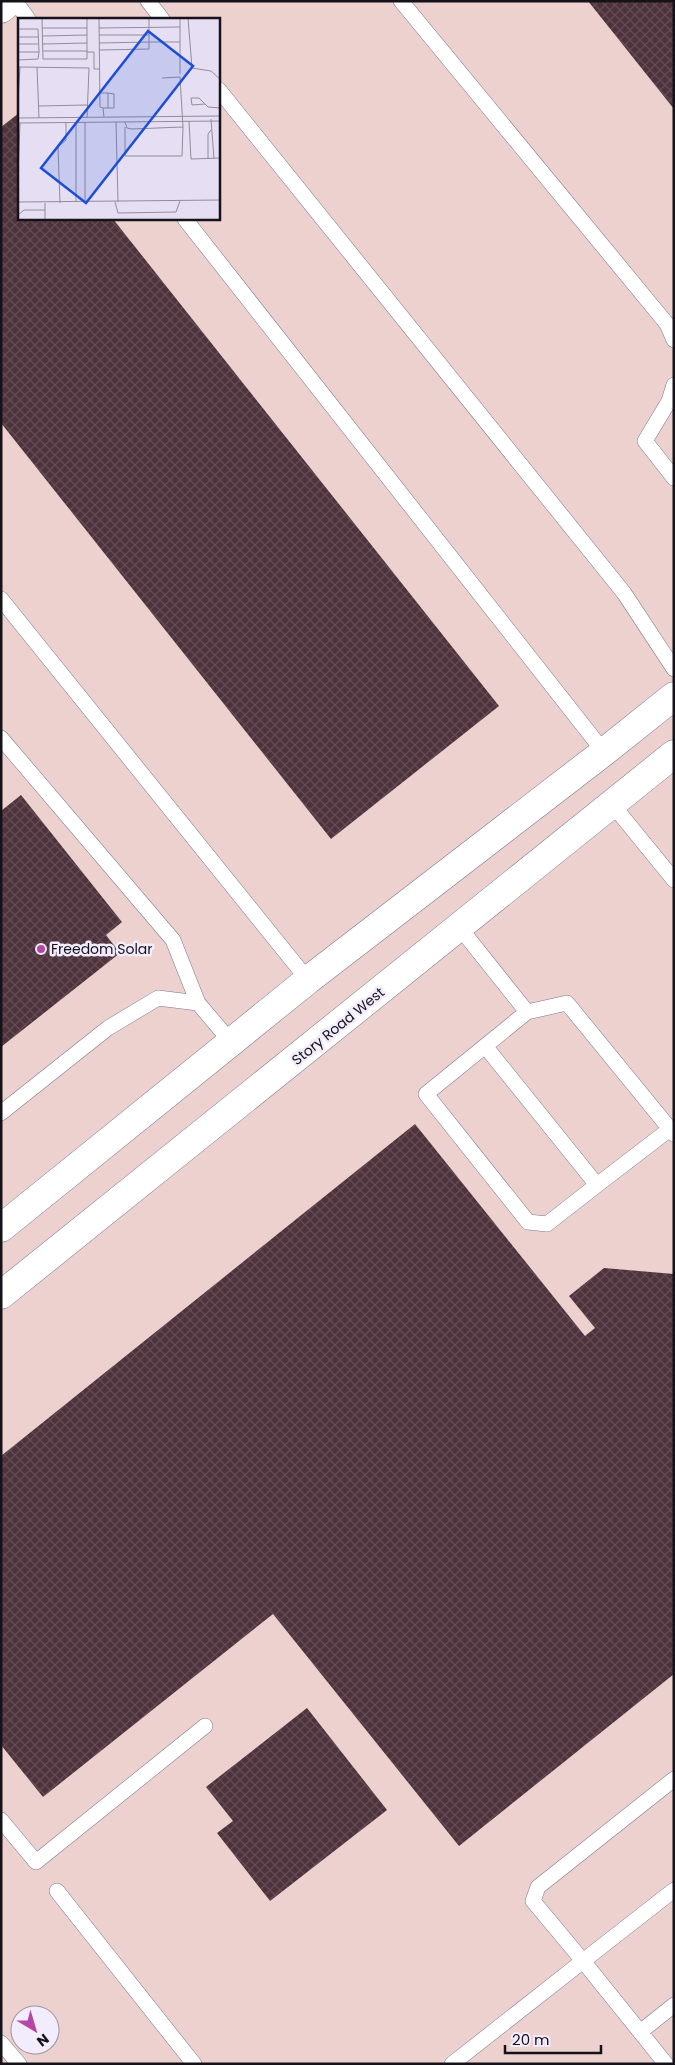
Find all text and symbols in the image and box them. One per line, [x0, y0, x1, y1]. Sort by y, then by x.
inset map [18, 18, 220, 220]
place label: Freedom Solar [51, 939, 153, 959]
marker: Freedom Solar [35, 943, 47, 955]
street label: Story Road West [287, 982, 389, 1070]
north arrow [10, 2005, 60, 2055]
scale bar [505, 2022, 601, 2054]
text: N [33, 2029, 53, 2051]
text: 20 m [512, 2029, 550, 2050]

